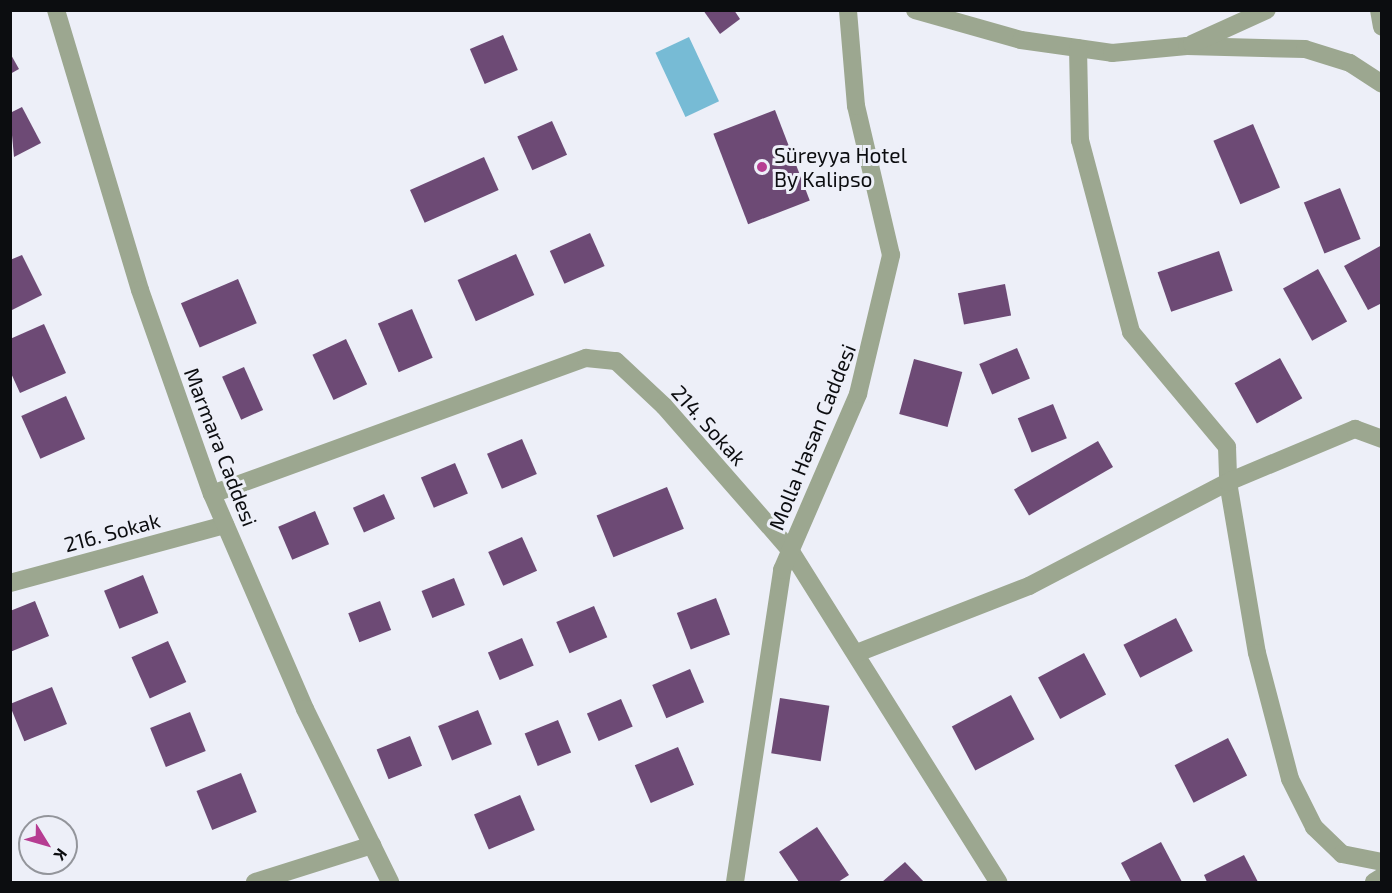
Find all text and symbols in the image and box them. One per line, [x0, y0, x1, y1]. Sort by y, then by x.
place label: Süreyya Hotel By Kalipso [774, 142, 907, 192]
marker: Süreyya Hotel By Kalipso [755, 160, 769, 174]
street label: Molla Hasan Caddesi [763, 340, 861, 534]
street label: Marmara Caddesi [179, 364, 263, 530]
street label: 214. Sokak [666, 380, 752, 470]
street label: 216. Sokak [61, 507, 163, 557]
north arrow [18, 815, 78, 875]
text: K [51, 845, 72, 865]

